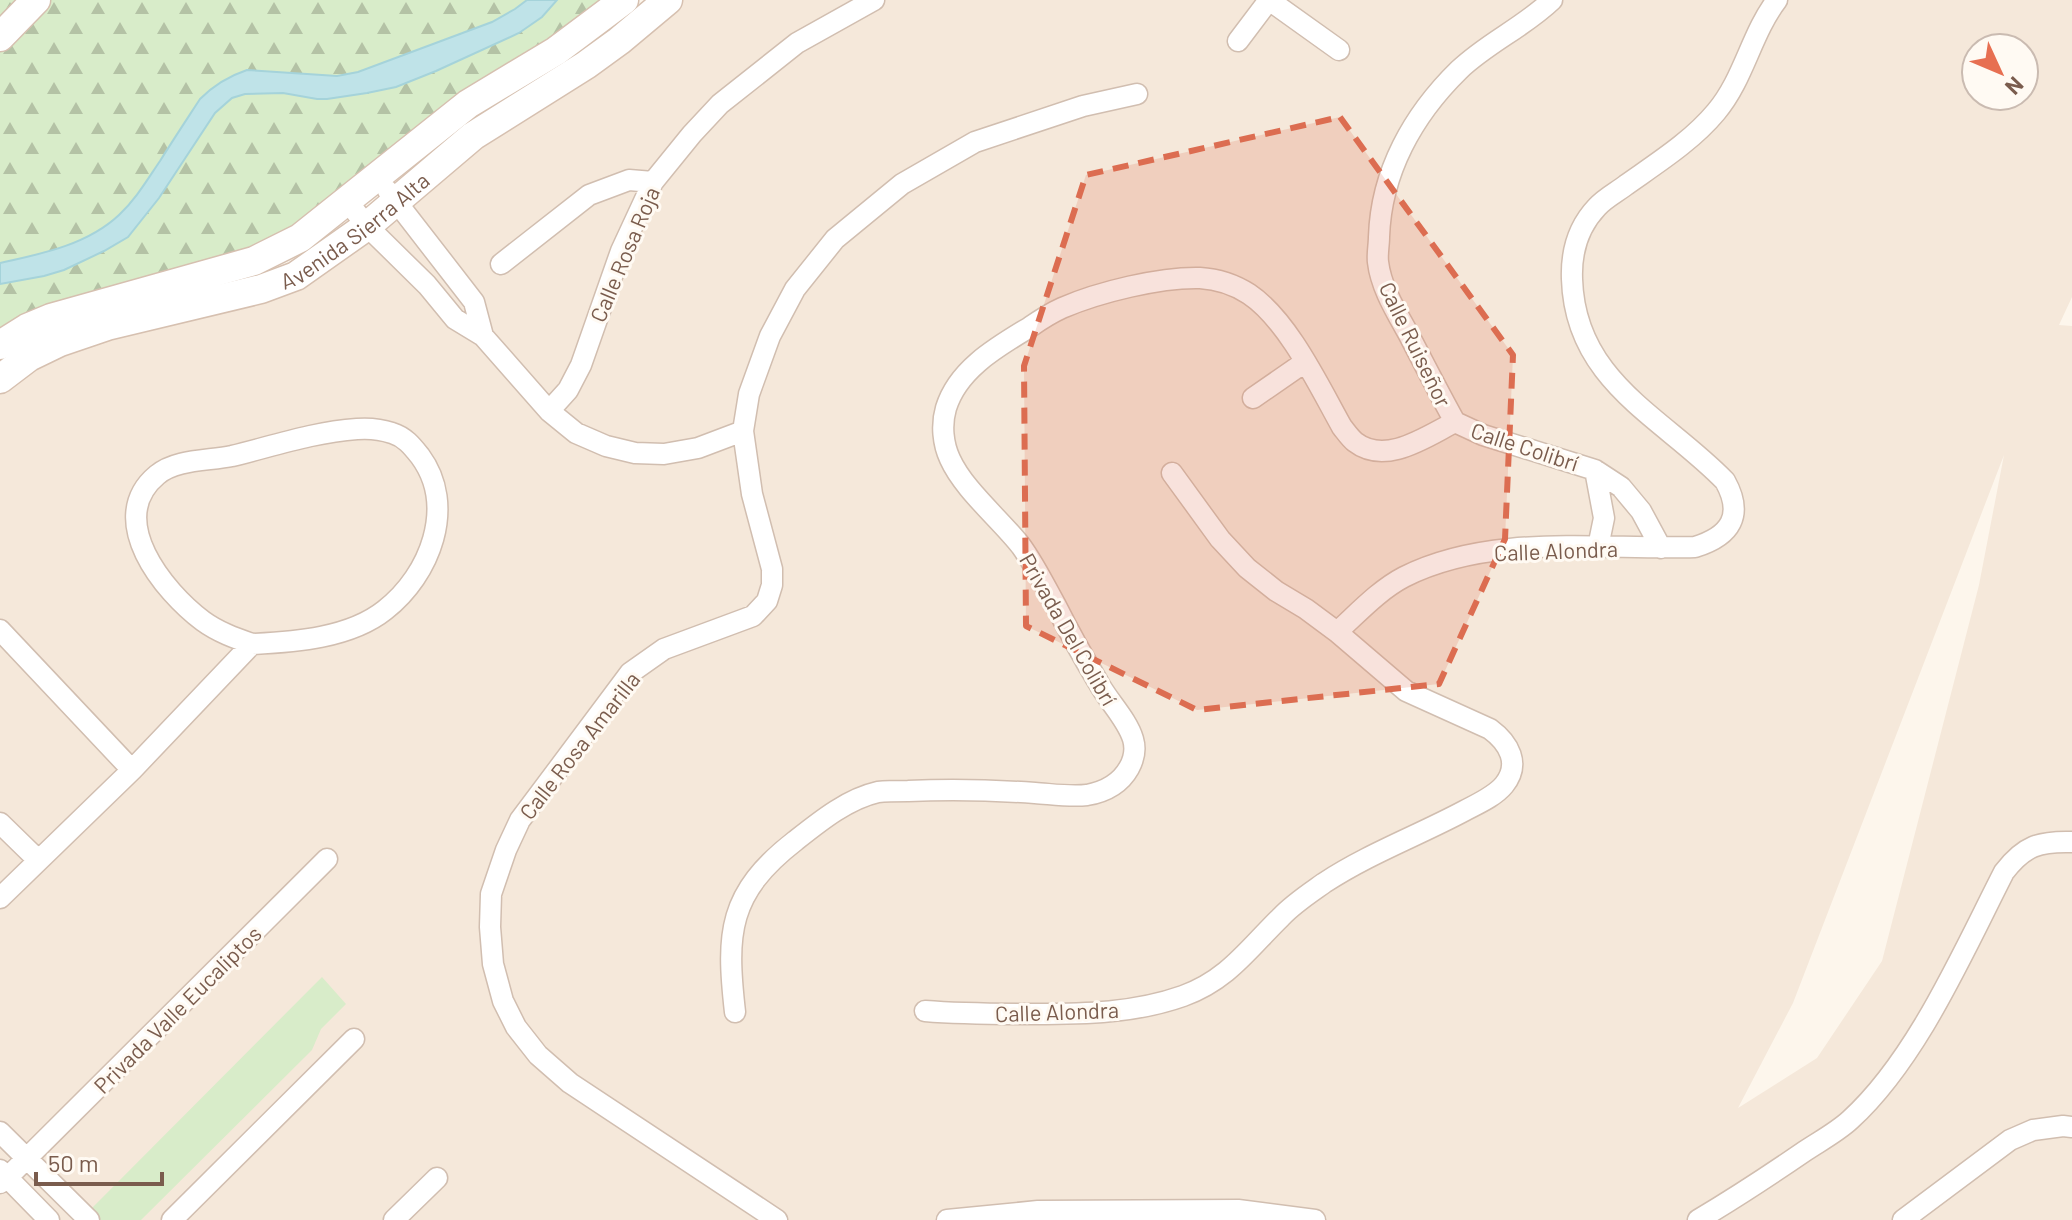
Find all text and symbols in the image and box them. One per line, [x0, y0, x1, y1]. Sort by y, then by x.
north arrow [1960, 32, 2040, 112]
text: N [2001, 72, 2030, 101]
street label: Avenida Sierra Alta [277, 167, 434, 294]
street label: Calle Rosa Roja [584, 182, 664, 326]
street label: Calle Ruiseñor [1375, 277, 1457, 411]
street label: Calle Colibrí [1468, 416, 1582, 476]
street label: Calle Alondra [1494, 535, 1618, 565]
street label: Privada Del Colibrí [1015, 548, 1123, 710]
street label: Calle Rosa Amarilla [513, 666, 645, 824]
street label: Privada Valle Eucaliptos [88, 920, 266, 1098]
street label: Calle Alondra [995, 996, 1119, 1026]
scale bar [36, 1136, 162, 1186]
text: 50 m [48, 1148, 99, 1177]

